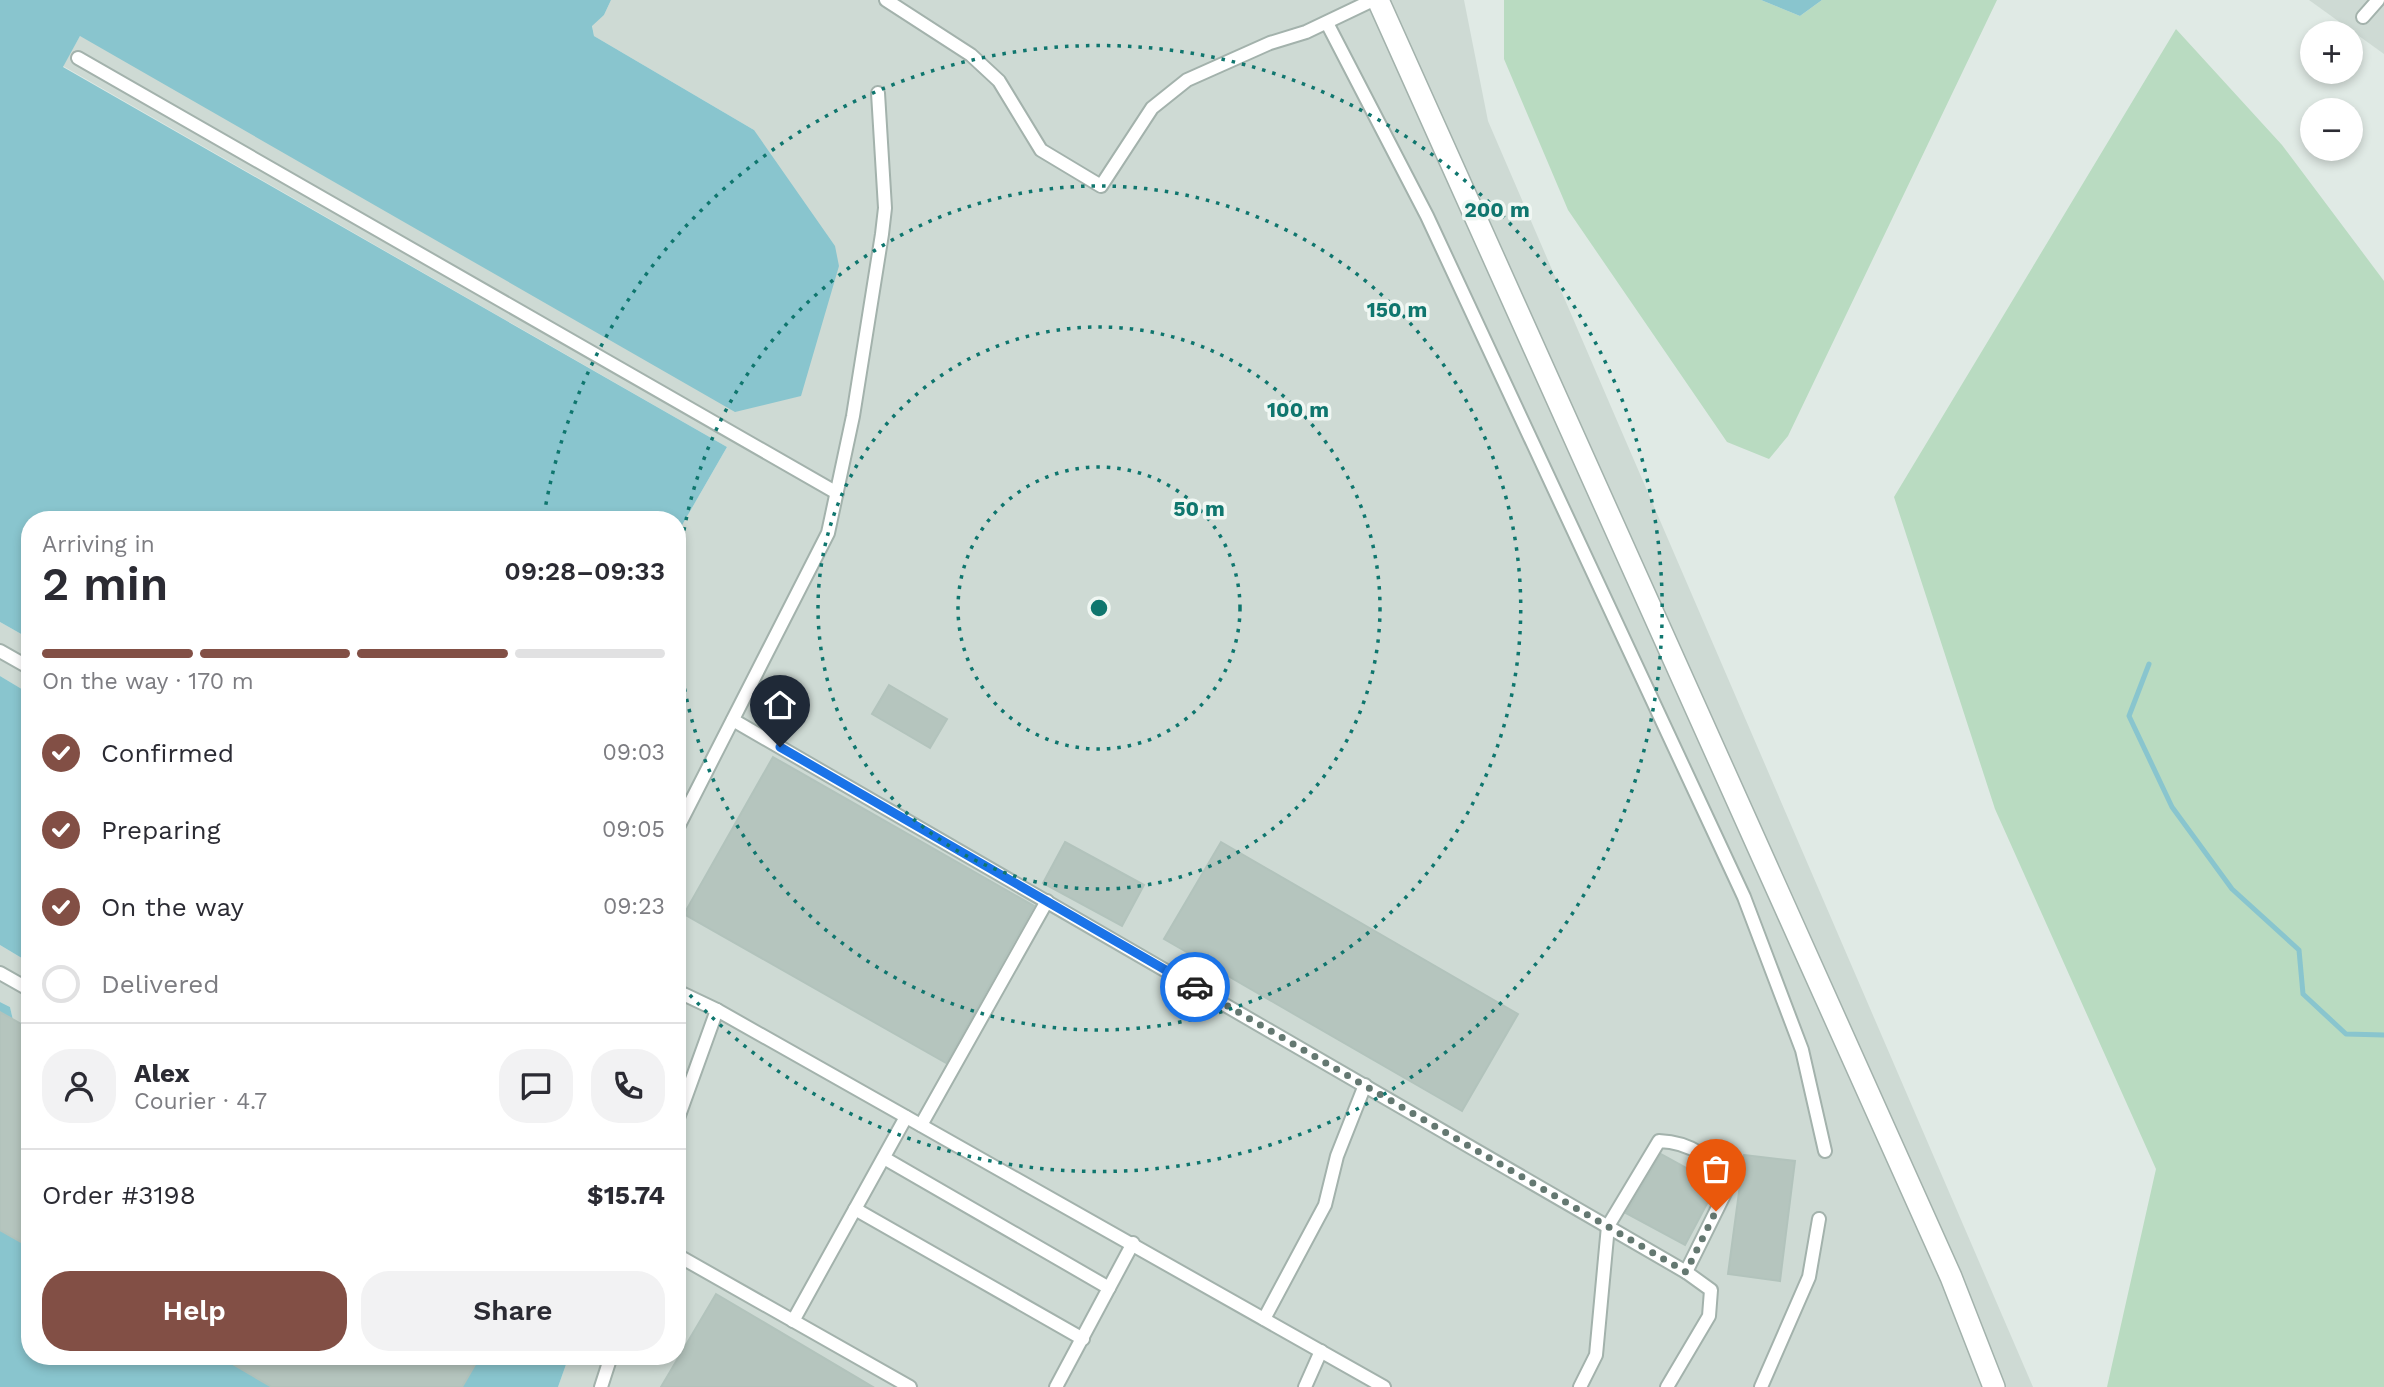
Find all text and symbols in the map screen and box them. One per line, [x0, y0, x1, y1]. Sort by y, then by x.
map controls [2300, 21, 2363, 161]
button: + [2300, 21, 2363, 84]
button: − [2300, 98, 2363, 161]
text: 200 m [1464, 197, 1530, 222]
text: 150 m [1367, 297, 1427, 322]
text: 100 m [1267, 397, 1329, 422]
text: 50 m [1173, 496, 1225, 521]
text: Arriving in [42, 531, 155, 558]
text: 09:28–09:33 [504, 556, 665, 586]
text: 2 min [42, 557, 168, 611]
centre of rings [1087, 596, 1111, 620]
text: On the way · 170 m [42, 668, 254, 695]
pin [750, 675, 810, 747]
icon: home [761, 686, 799, 724]
icon: check [42, 734, 80, 772]
text: Confirmed [101, 738, 234, 768]
text: 09:03 [602, 739, 665, 766]
icon: check [42, 811, 80, 849]
text: Preparing [101, 815, 221, 845]
text: 09:05 [602, 816, 665, 843]
icon: check [42, 888, 80, 926]
text: On the way [101, 892, 244, 922]
text: 09:23 [603, 893, 665, 920]
courier [1160, 952, 1230, 1022]
icon: car [1176, 968, 1214, 1006]
text: Delivered [101, 969, 220, 999]
button: person [42, 1049, 116, 1123]
button: chat [499, 1049, 573, 1123]
button: phone [591, 1049, 665, 1123]
text: Alex [134, 1058, 190, 1088]
text: Courier · 4.7 [134, 1088, 267, 1115]
pin [1686, 1139, 1746, 1211]
icon: bag [1697, 1150, 1735, 1188]
text: Order #3198 [42, 1180, 196, 1210]
text: $15.74 [587, 1180, 665, 1210]
button: Help [42, 1271, 347, 1351]
button: Share [361, 1271, 665, 1351]

